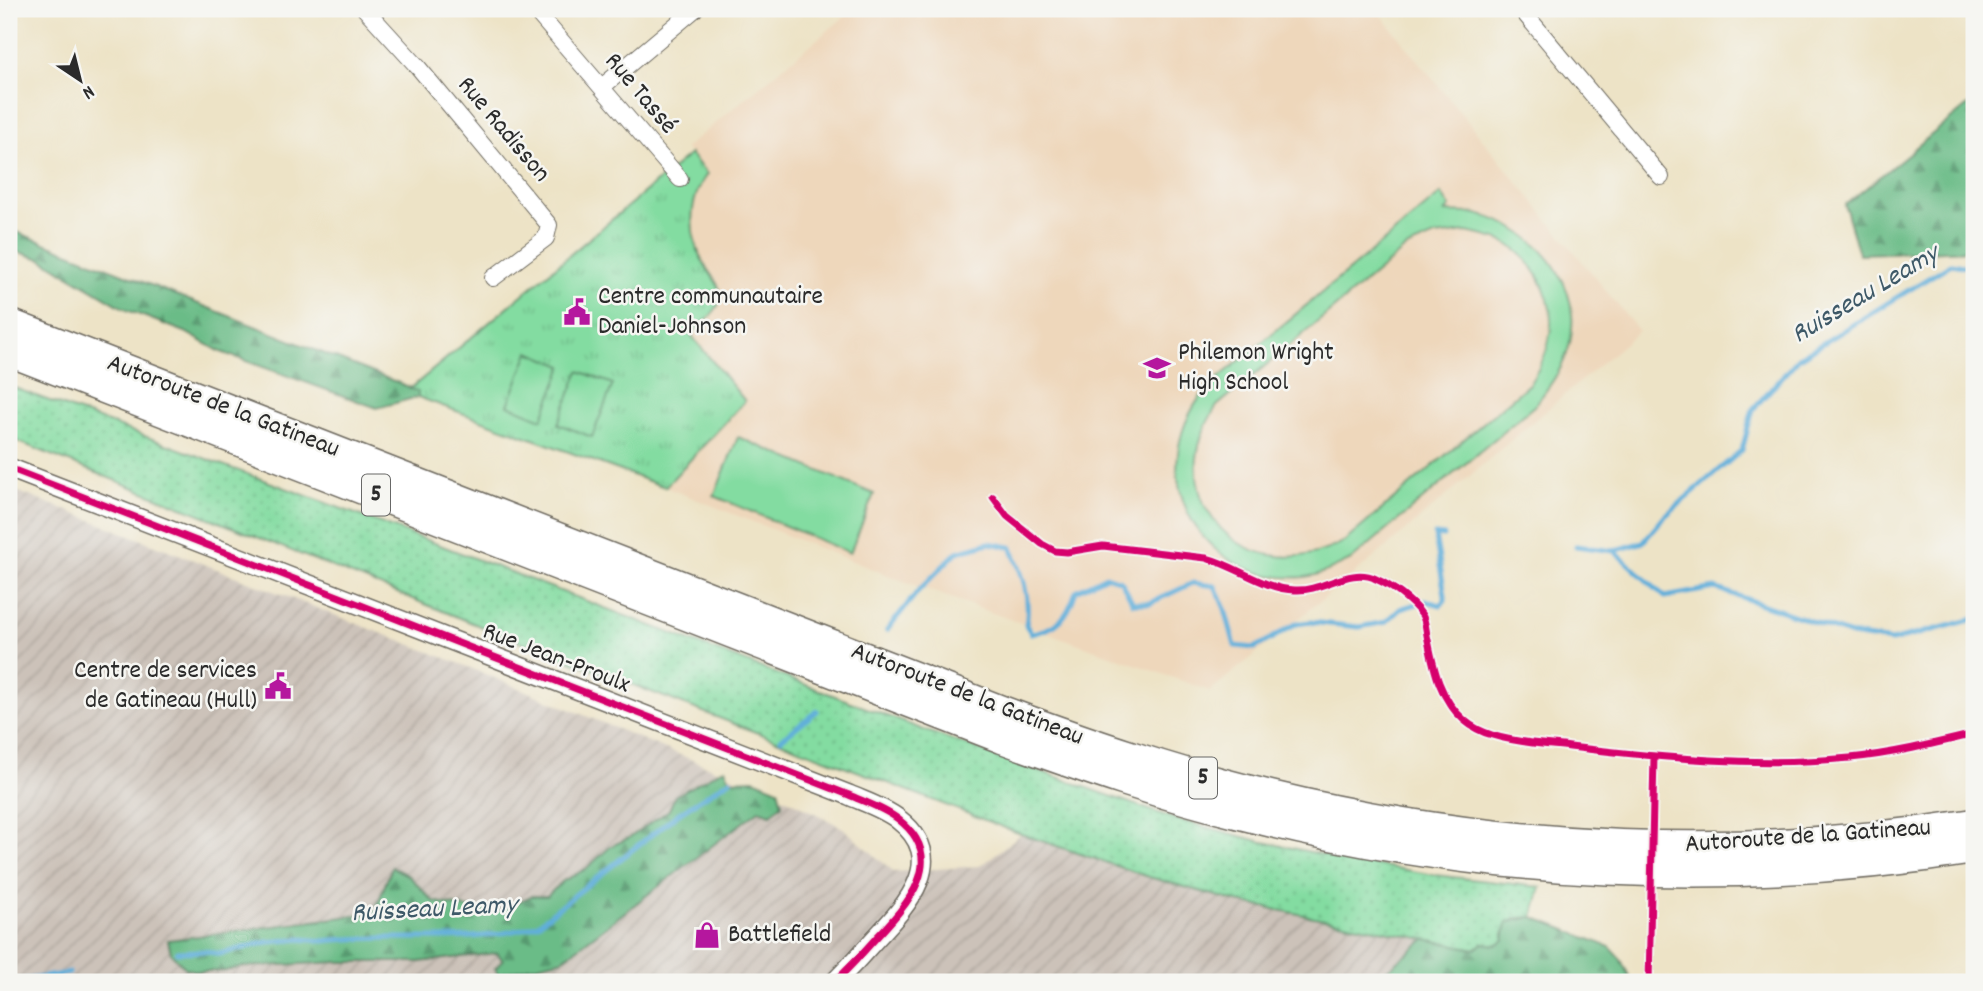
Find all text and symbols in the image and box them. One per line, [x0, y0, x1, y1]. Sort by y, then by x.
street label: Rue Tassé [595, 45, 685, 143]
north arrow [46, 46, 116, 116]
street label: Rue Radisson [448, 69, 558, 191]
text: N [76, 77, 99, 105]
water label: Ruisseau Leamy [1785, 234, 1950, 356]
place label: Centre communautaire Daniel-Johnson [598, 279, 823, 346]
public building icon: Centre communautaire Daniel-Johnson [562, 297, 592, 327]
place label: Philemon Wright High School [1178, 335, 1334, 402]
street label: Autoroute de la Gatineau [101, 346, 345, 468]
school or university icon: Philemon Wright High School [1142, 353, 1172, 383]
road number: 5 [362, 474, 390, 516]
street label: Rue Jean-Proulx [477, 614, 635, 704]
street label: Autoroute de la Gatineau [845, 634, 1089, 756]
place label: Centre de services de Gatineau (Hull) [74, 653, 257, 720]
public building icon: Centre de services de Gatineau (Hull) [263, 671, 293, 701]
road number: 5 [1189, 758, 1217, 798]
street label: Autoroute de la Gatineau [1684, 810, 1932, 864]
water label: Ruisseau Leamy [350, 886, 521, 935]
place label: Battlefield [728, 917, 831, 954]
shop icon: Battlefield [692, 920, 722, 950]

